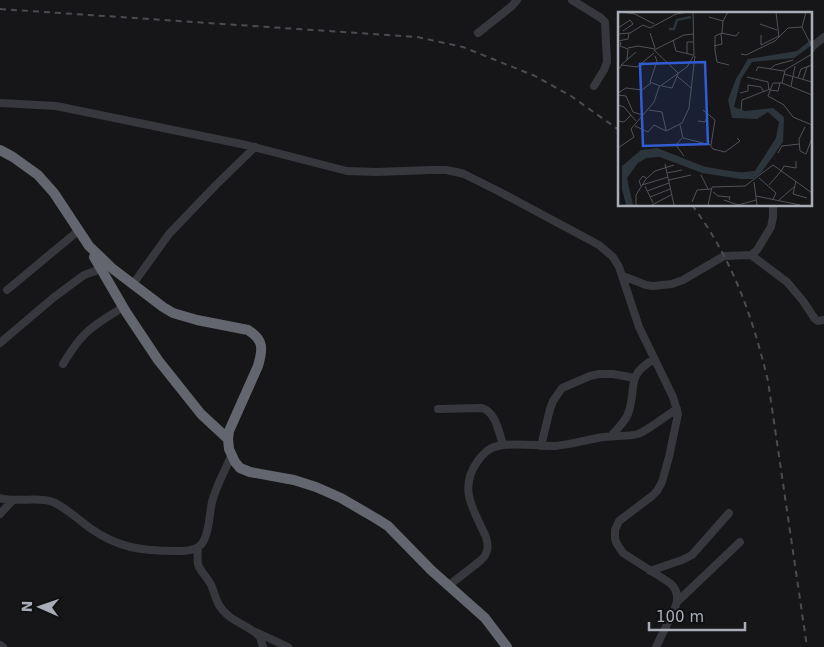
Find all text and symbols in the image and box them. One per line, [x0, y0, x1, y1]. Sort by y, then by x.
inset map [618, 12, 812, 206]
north arrow [15, 582, 65, 632]
text: N [19, 600, 35, 613]
scale bar [649, 600, 745, 632]
text: 100 m [656, 608, 704, 626]

